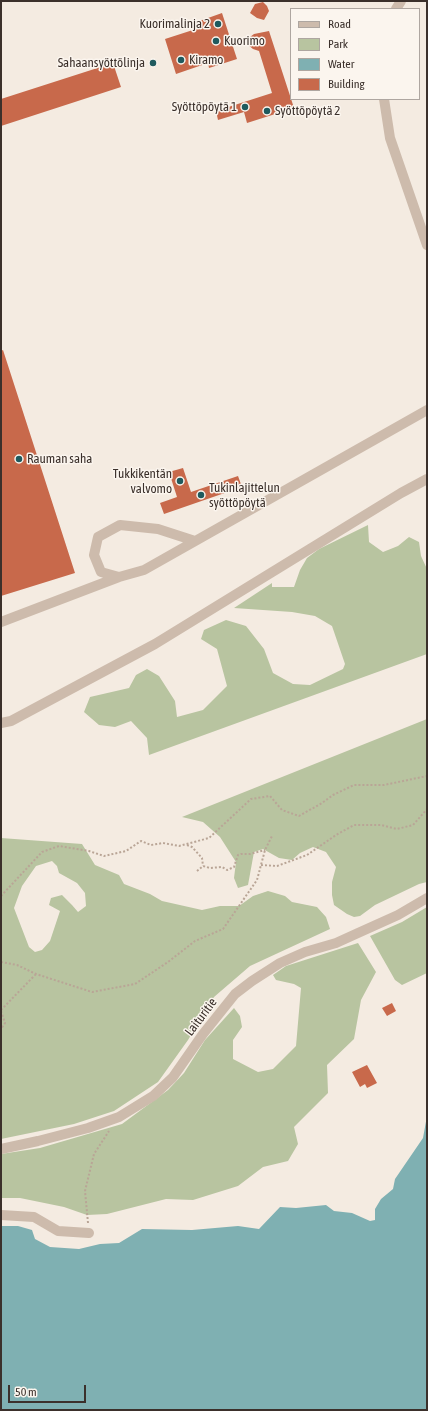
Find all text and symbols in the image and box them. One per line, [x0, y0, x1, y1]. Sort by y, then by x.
legend [290, 8, 420, 100]
place label: Kuorimalinja 2 [139, 16, 210, 32]
text: Road [328, 17, 351, 31]
marker: Kuorimalinja 2 [213, 19, 223, 29]
place label: Kuorimo [224, 33, 265, 49]
marker: Kuorimo [211, 36, 221, 46]
text: Park [328, 37, 348, 51]
place label: Kiramo [189, 52, 223, 68]
place label: Sahaansyöttölinja [58, 55, 145, 71]
marker: Kiramo [176, 55, 186, 65]
text: Water [328, 57, 354, 71]
marker: Sahaansyöttölinja [148, 58, 158, 68]
text: Building [328, 77, 365, 91]
place label: Syöttöpöytä 1 [172, 99, 237, 115]
marker: Syöttöpöytä 1 [240, 102, 250, 112]
place label: Syöttöpöytä 2 [275, 103, 340, 119]
marker: Syöttöpöytä 2 [262, 106, 272, 116]
place label: Rauman saha [27, 451, 92, 467]
marker: Rauman saha [14, 454, 24, 464]
place label: Tukkikentän valvomo [113, 466, 172, 497]
marker: Tukkikentän valvomo [175, 476, 185, 486]
place label: Tukinlajittelun syöttöpöytä [209, 480, 280, 511]
marker: Tukinlajittelun syöttöpöytä [196, 490, 206, 500]
street label: Laituritie [182, 995, 220, 1039]
scale bar [10, 1377, 88, 1403]
text: 50 m [15, 1385, 37, 1399]

